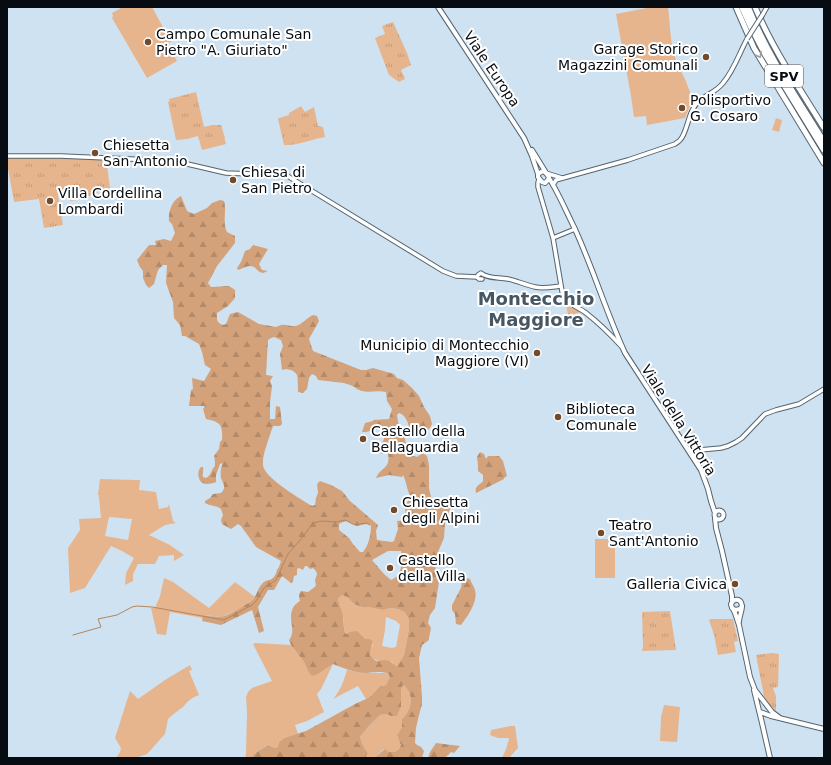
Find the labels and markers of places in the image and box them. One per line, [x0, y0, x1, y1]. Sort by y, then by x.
place label: Campo Comunale San Pietro "A. Giuriato" [156, 26, 312, 58]
marker: Campo Comunale San Pietro "A. Giuriato" [143, 37, 153, 47]
place label: Garage Storico Magazzini Comunali [558, 41, 698, 73]
marker: Garage Storico Magazzini Comunali [701, 52, 711, 62]
place label: Polisportivo G. Cosaro [690, 92, 771, 124]
marker: Polisportivo G. Cosaro [677, 103, 687, 113]
place label: Chiesetta San Antonio [103, 137, 188, 169]
marker: Chiesetta San Antonio [90, 148, 100, 158]
place label: Chiesa di San Pietro [241, 164, 312, 196]
marker: Chiesa di San Pietro [228, 175, 238, 185]
place label: Villa Cordellina Lombardi [58, 185, 162, 217]
marker: Villa Cordellina Lombardi [45, 196, 55, 206]
place label: Municipio di Montecchio Maggiore (VI) [360, 337, 529, 369]
marker: Municipio di Montecchio Maggiore (VI) [532, 348, 542, 358]
place label: Biblioteca Comunale [566, 401, 637, 433]
marker: Biblioteca Comunale [553, 412, 563, 422]
place label: Castello della Bellaguardia [371, 423, 465, 455]
marker: Castello della Bellaguardia [358, 434, 368, 444]
place label: Chiesetta degli Alpini [402, 494, 480, 526]
marker: Chiesetta degli Alpini [389, 505, 399, 515]
place label: Teatro Sant'Antonio [608, 517, 699, 549]
marker: Teatro Sant'Antonio [596, 528, 606, 538]
place label: Castello della Villa [398, 552, 466, 584]
marker: Castello della Villa [385, 563, 395, 573]
place label: Galleria Civica [626, 576, 727, 592]
marker: Galleria Civica [730, 579, 740, 589]

